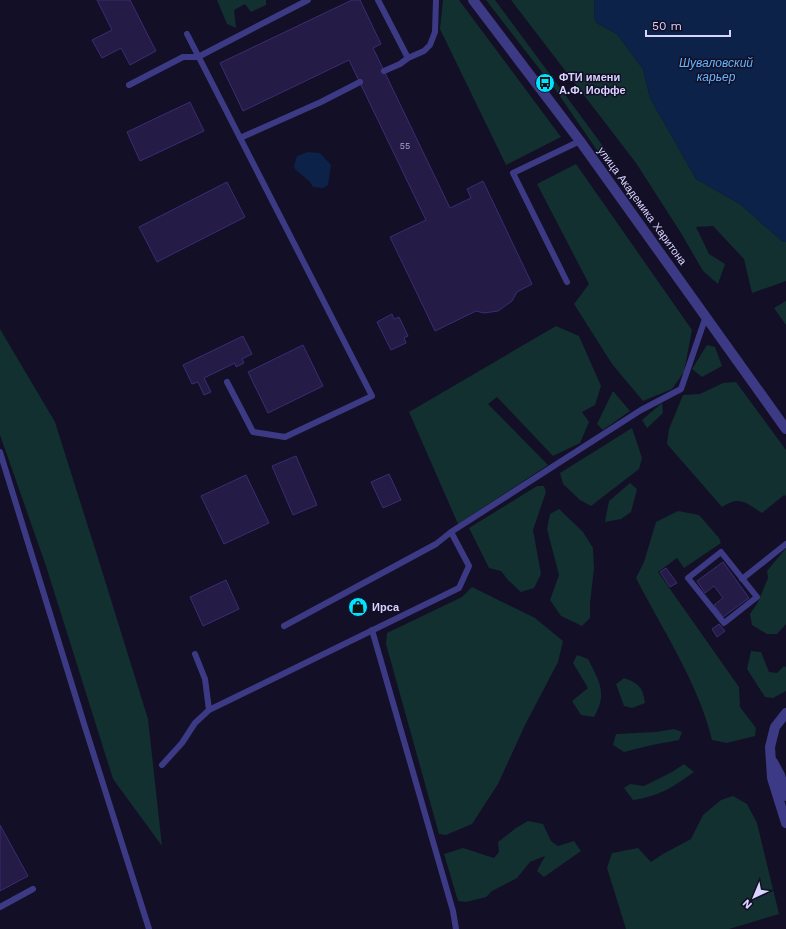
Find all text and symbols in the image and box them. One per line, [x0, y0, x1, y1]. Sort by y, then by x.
scale bar [646, 12, 730, 38]
text: 50 m [652, 19, 682, 33]
water label: Шуваловский карьер [679, 56, 753, 84]
place label: ФТИ имени А.Ф. Иоффе [559, 71, 626, 97]
bus stop icon: ФТИ имени А.Ф. Иоффе [534, 72, 556, 94]
house number: 55 [400, 141, 410, 151]
street label: улица Академика Харитона [595, 144, 690, 268]
shop icon: Ирса [347, 596, 369, 618]
place label: Ирса [372, 601, 400, 614]
north arrow [734, 877, 774, 917]
text: N [740, 896, 755, 911]

